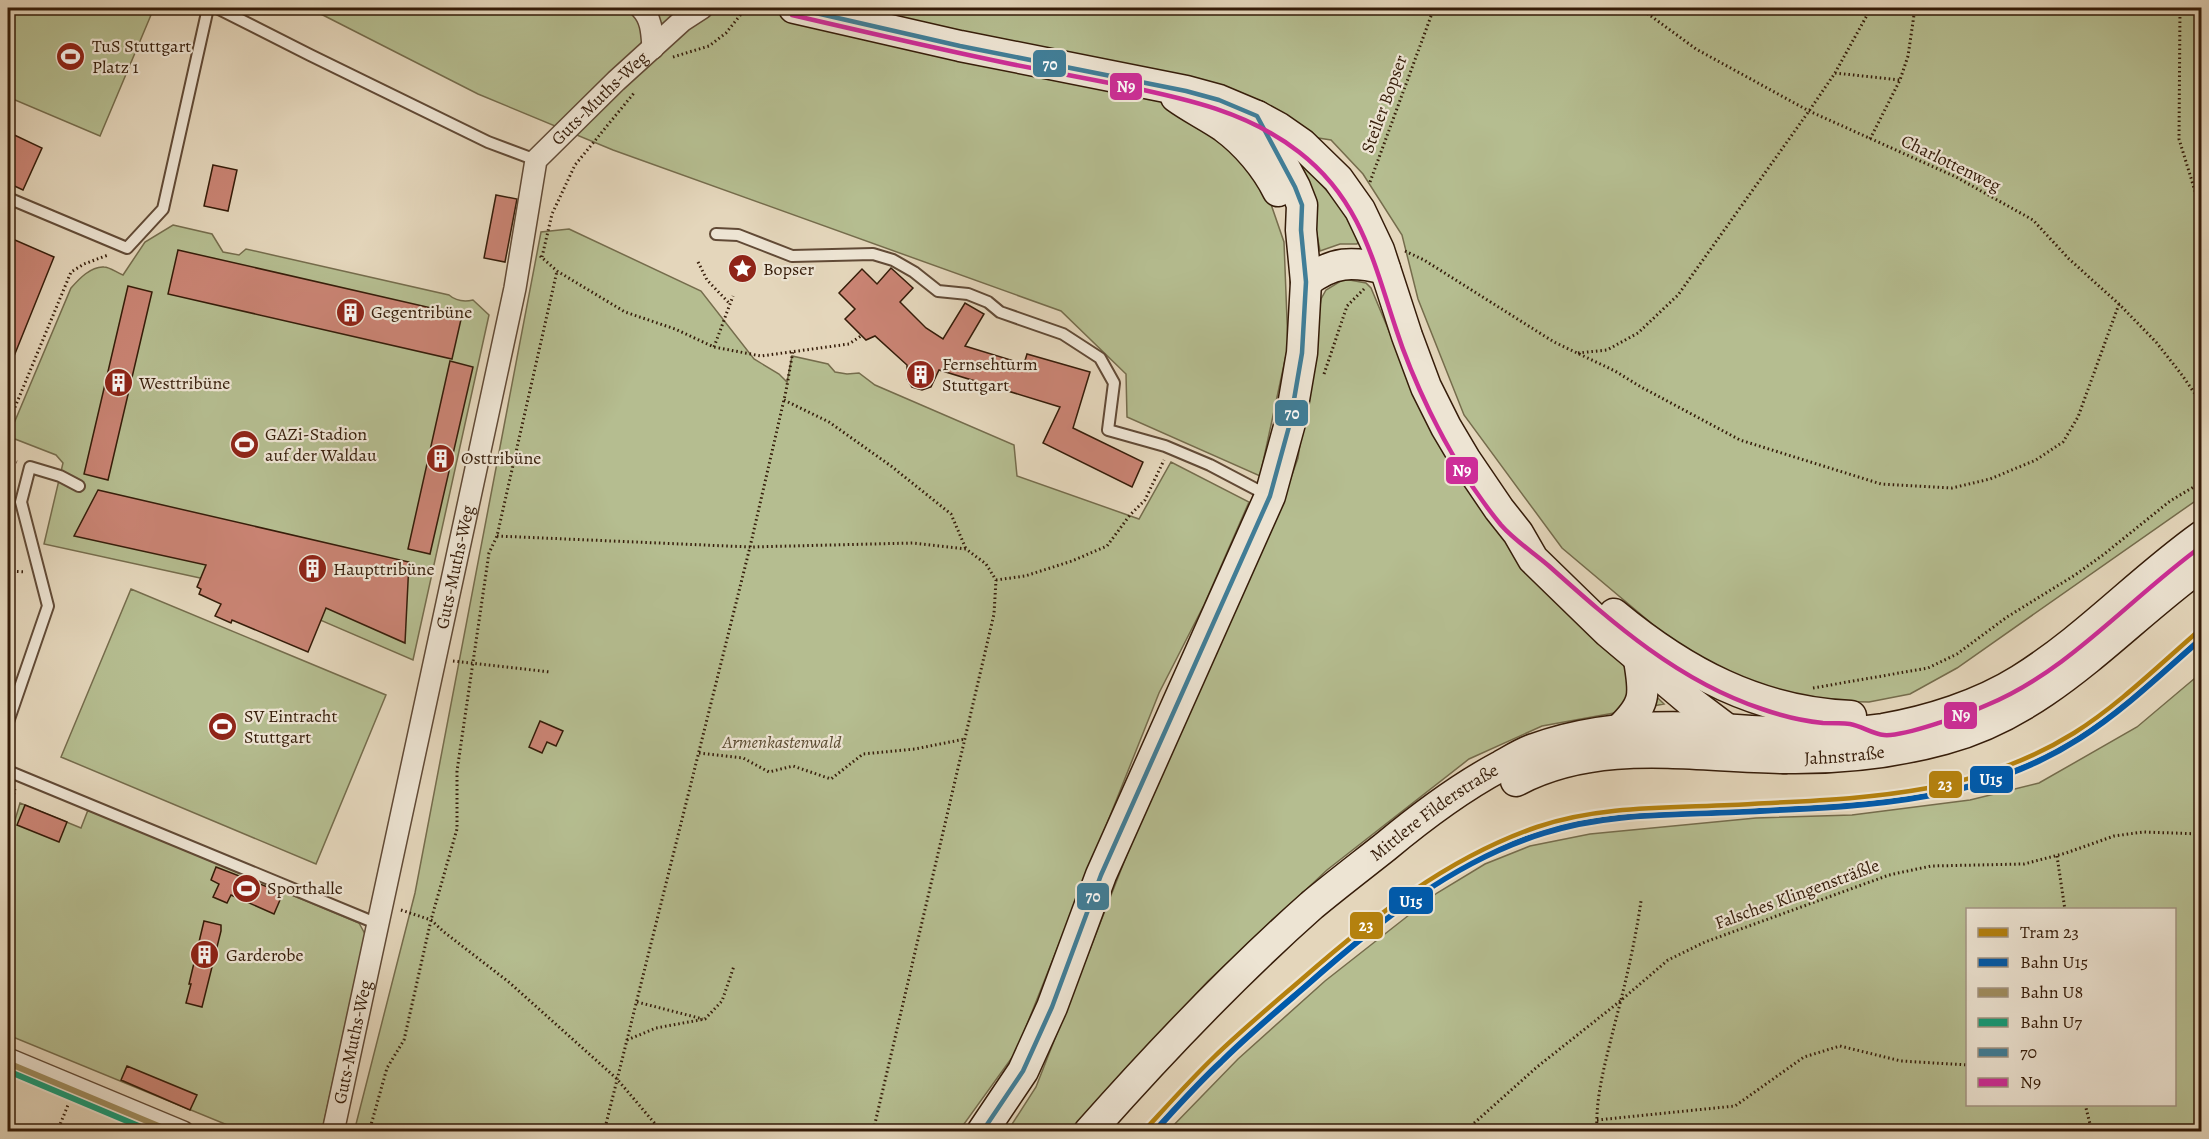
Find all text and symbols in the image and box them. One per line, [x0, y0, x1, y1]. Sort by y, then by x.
place label: TuS Stuttgart Platz 1 [92, 34, 191, 79]
sports icon: TuS Stuttgart Platz 1 [55, 40, 87, 72]
street label: Guts-Muths-Weg [546, 46, 653, 150]
line badge: 70 [1032, 49, 1067, 78]
street label: Steiler Bopser [1355, 52, 1413, 156]
text: 70 [1043, 54, 1057, 76]
line badge: N9 [1109, 72, 1143, 101]
text: N9 [1116, 76, 1136, 98]
street label: Charlottenweg [1897, 128, 2005, 198]
place icon: Bopser [726, 253, 758, 285]
place label: Bopser [763, 257, 814, 281]
building icon: Gegentribüne [334, 296, 366, 328]
place label: Gegentribüne [371, 300, 472, 324]
place label: Fernsehturm Stuttgart [942, 352, 1038, 397]
building icon: Fernsehturm Stuttgart [905, 358, 937, 390]
building icon: Westtribüne [102, 367, 134, 399]
place label: Westtribüne [138, 371, 230, 395]
line badge: 70 [1274, 399, 1309, 427]
text: 70 [1285, 403, 1299, 425]
place label: GAZi-Stadion auf der Waldau [265, 422, 377, 467]
sports icon: GAZi-Stadion auf der Waldau [228, 428, 260, 460]
building icon: Osttribüne [424, 442, 456, 474]
place label: Osttribüne [461, 446, 541, 470]
line badge: N9 [1445, 456, 1479, 485]
text: N9 [1452, 460, 1472, 482]
street label: Guts-Muths-Weg [430, 503, 480, 631]
building icon: Haupttribüne [296, 553, 328, 585]
place label: Haupttribüne [333, 557, 435, 581]
line badge: N9 [1943, 701, 1978, 730]
place label: SV Eintracht Stuttgart [244, 704, 337, 749]
text: N9 [1951, 705, 1971, 727]
sports icon: SV Eintracht Stuttgart [207, 710, 239, 742]
park label: Armenkastenwald [722, 730, 842, 754]
street label: Jahnstraße [1804, 740, 1886, 770]
street label: Mittlere Filderstraße [1365, 758, 1502, 866]
line badge: U15 [1969, 765, 2014, 794]
text: U15 [1979, 769, 2003, 791]
line badge: 23 [1928, 770, 1963, 799]
text: 23 [1938, 774, 1952, 796]
street label: Falsches Klingensträßle [1711, 853, 1883, 935]
sports icon: Sporthalle [230, 872, 262, 904]
place label: Sporthalle [267, 876, 343, 900]
line badge: 70 [1076, 882, 1110, 911]
text: 70 [1086, 886, 1100, 908]
line badge: U15 [1388, 886, 1434, 915]
text: U15 [1399, 891, 1423, 913]
legend [1966, 908, 2176, 1106]
line badge: 23 [1349, 911, 1384, 940]
text: 23 [1359, 915, 1373, 937]
text: Tram 23 [2020, 920, 2079, 944]
building icon: Garderobe [189, 939, 221, 971]
place label: Garderobe [226, 943, 304, 967]
text: Bahn U15 [2020, 950, 2088, 974]
street label: Guts-Muths-Weg [327, 978, 377, 1106]
text: Bahn U8 [2020, 980, 2083, 1004]
text: Bahn U7 [2020, 1010, 2082, 1034]
text: 70 [2020, 1040, 2037, 1064]
text: N9 [2020, 1070, 2041, 1094]

